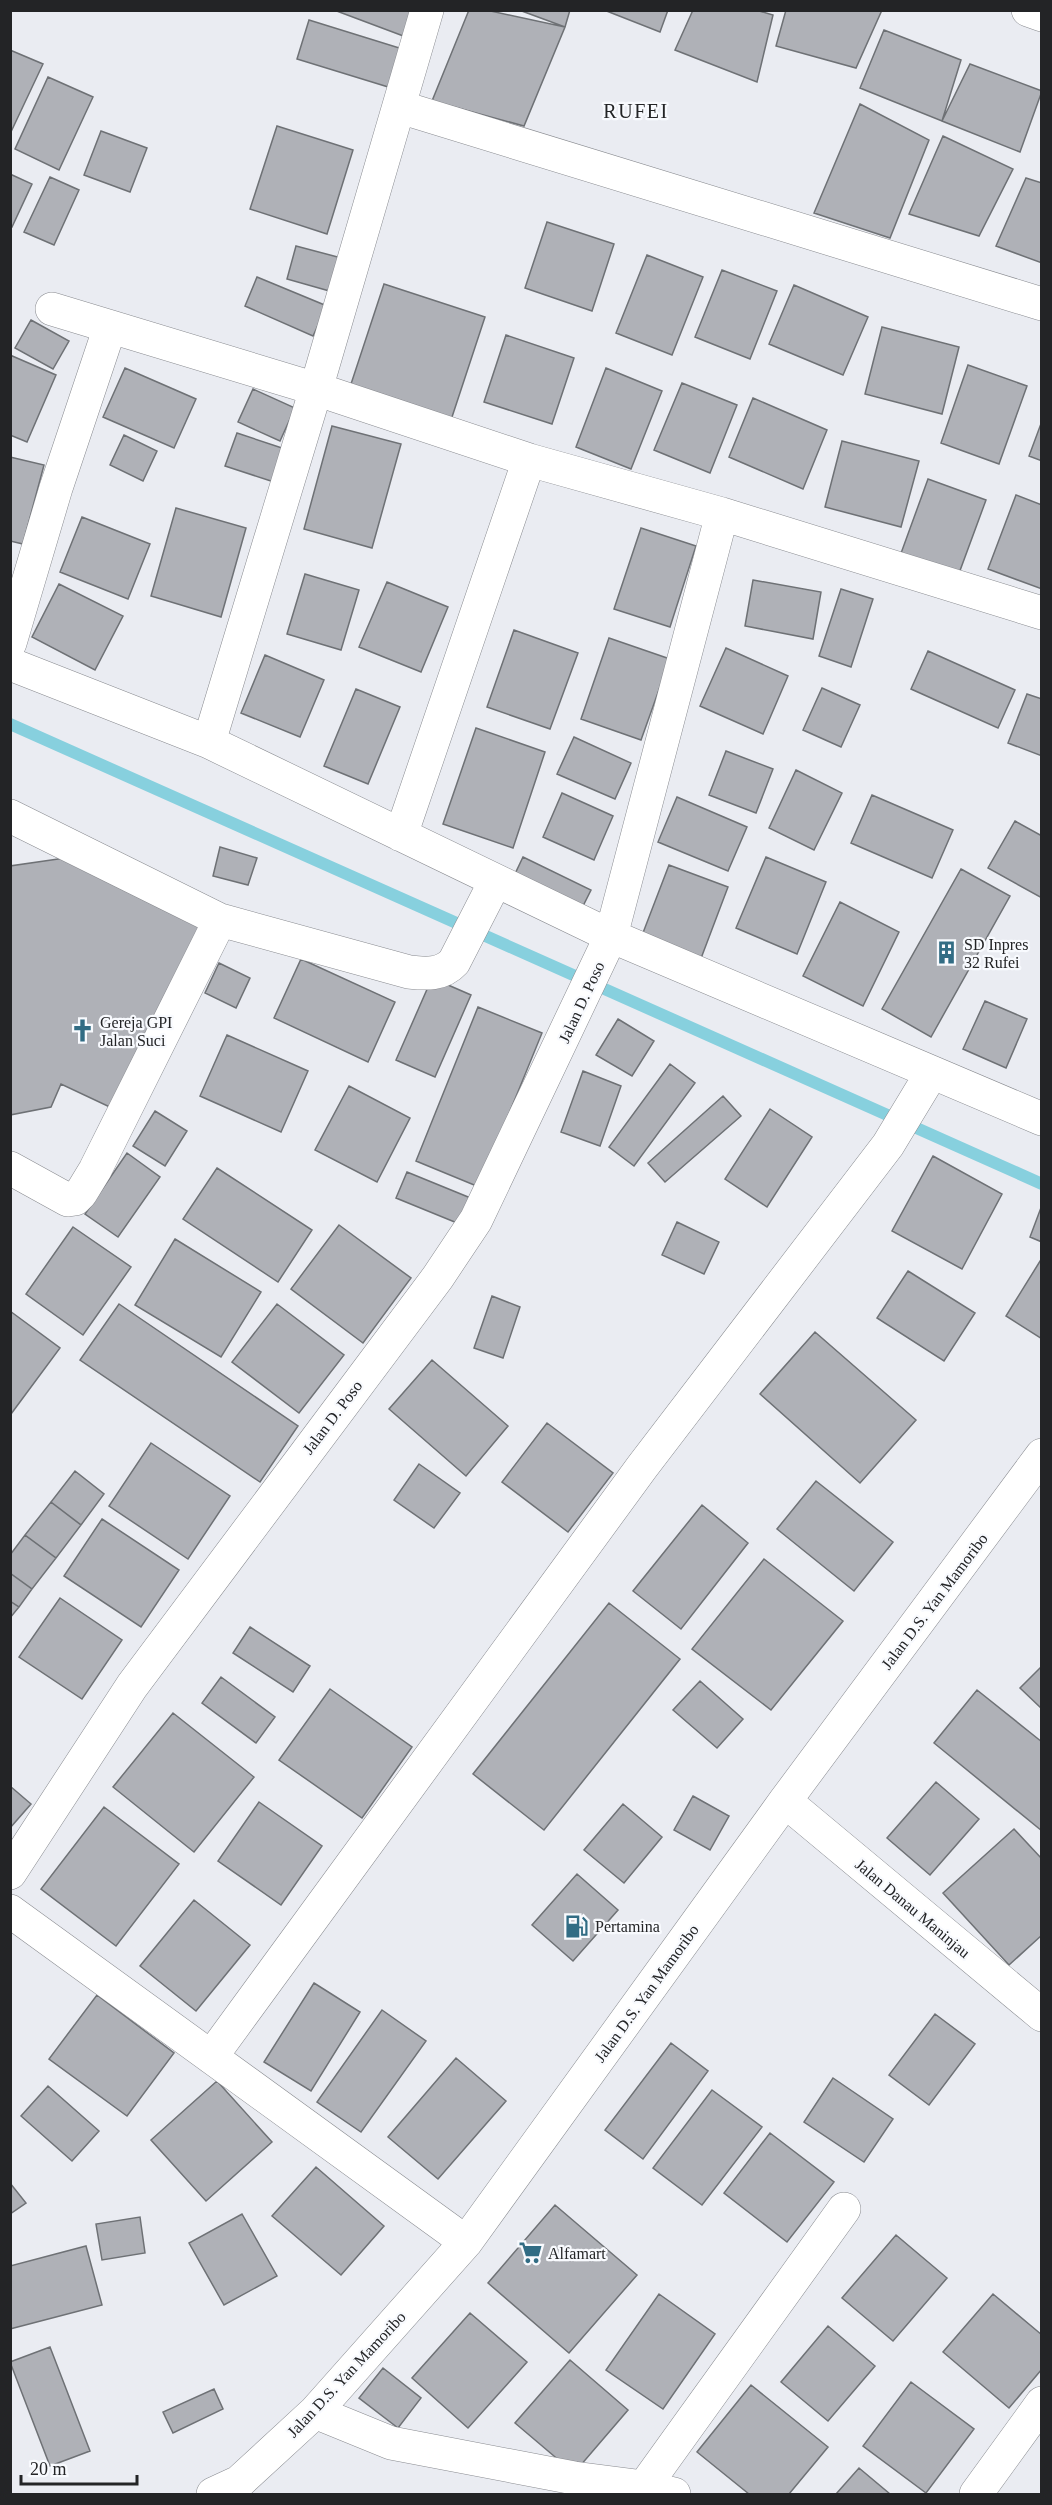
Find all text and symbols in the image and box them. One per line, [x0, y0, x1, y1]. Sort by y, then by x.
district label: RUFEI [603, 100, 669, 122]
place label: SD Inpres 32 Rufei [964, 936, 1028, 971]
building icon: SD Inpres 32 Rufei [933, 940, 959, 966]
street label: Jalan D. Poso [555, 959, 608, 1045]
place label: Gereja GPI Jalan Suci [100, 1014, 172, 1049]
church icon: Gereja GPI Jalan Suci [69, 1018, 95, 1044]
street label: Jalan D. Poso [299, 1377, 366, 1457]
street label: Jalan D.S. Yan Mamoribo [878, 1530, 991, 1672]
street label: Jalan Danau Maninjau [851, 1856, 973, 1962]
fuel station icon: Pertamina [564, 1913, 590, 1939]
place label: Pertamina [595, 1918, 660, 1935]
street label: Jalan D.S. Yan Mamoribo [591, 1921, 702, 2065]
supermarket icon: Alfamart [517, 2240, 543, 2266]
place label: Alfamart [548, 2245, 606, 2262]
street label: Jalan D.S. Yan Mamoribo [284, 2308, 409, 2441]
scale bar [21, 2448, 136, 2486]
text: 20 m [30, 2459, 67, 2479]

